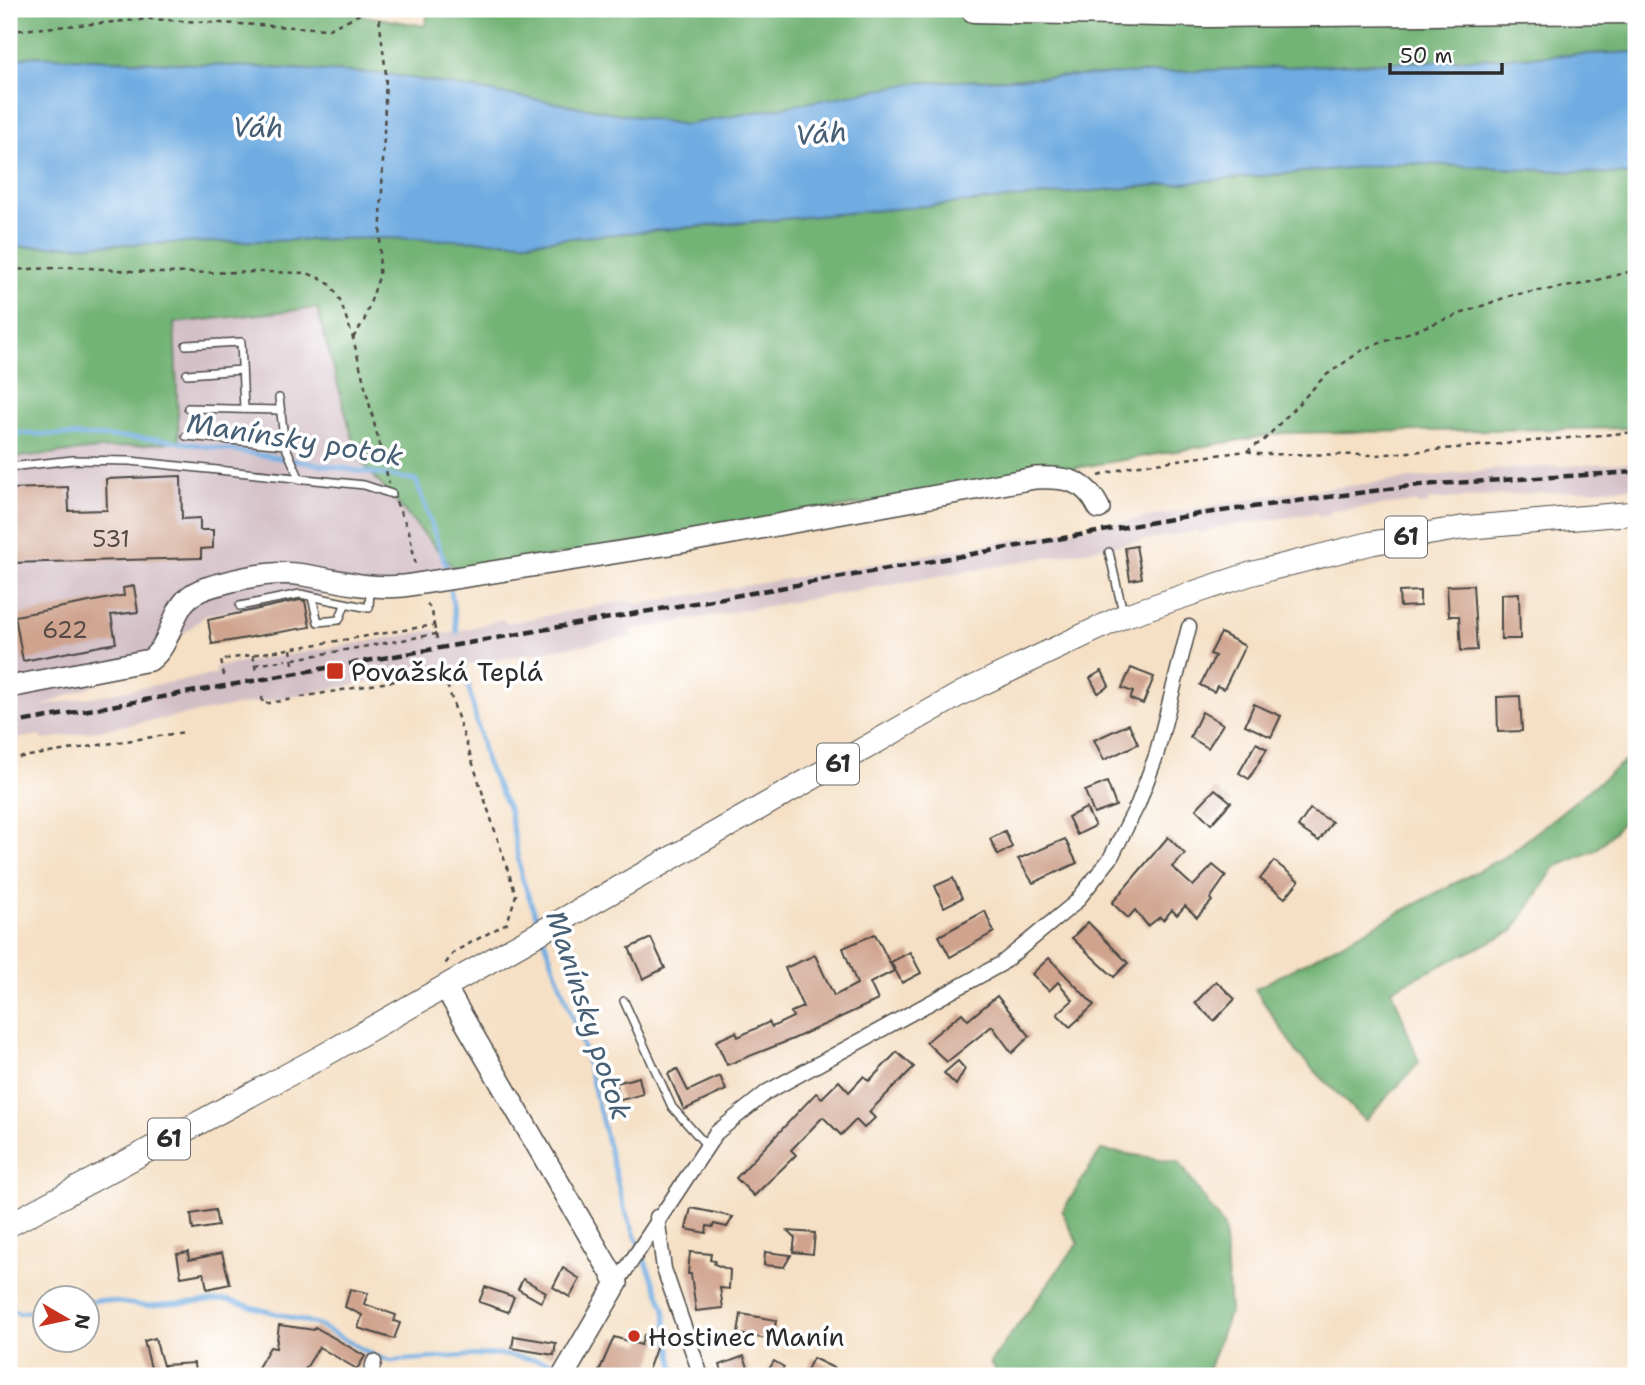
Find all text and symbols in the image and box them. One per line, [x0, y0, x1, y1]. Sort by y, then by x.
scale bar [1390, 32, 1502, 76]
text: 50 m [1400, 42, 1453, 70]
water label: Váh [232, 108, 284, 146]
water label: Váh [794, 112, 848, 154]
water label: Manínsky potok [184, 403, 406, 475]
road number: 61 [1385, 516, 1427, 558]
house number: 531 [92, 524, 130, 554]
house number: 622 [42, 615, 88, 645]
place label: Považská Teplá [351, 654, 543, 689]
marker: Považská Teplá [325, 661, 345, 681]
road number: 61 [817, 744, 859, 784]
water label: Manínsky potok [537, 905, 641, 1125]
road number: 61 [148, 1119, 190, 1160]
north arrow [32, 1284, 102, 1354]
text: N [69, 1312, 96, 1331]
place label: Hostinec Manín [648, 1319, 844, 1354]
marker: Hostinec Manín [626, 1328, 642, 1344]

